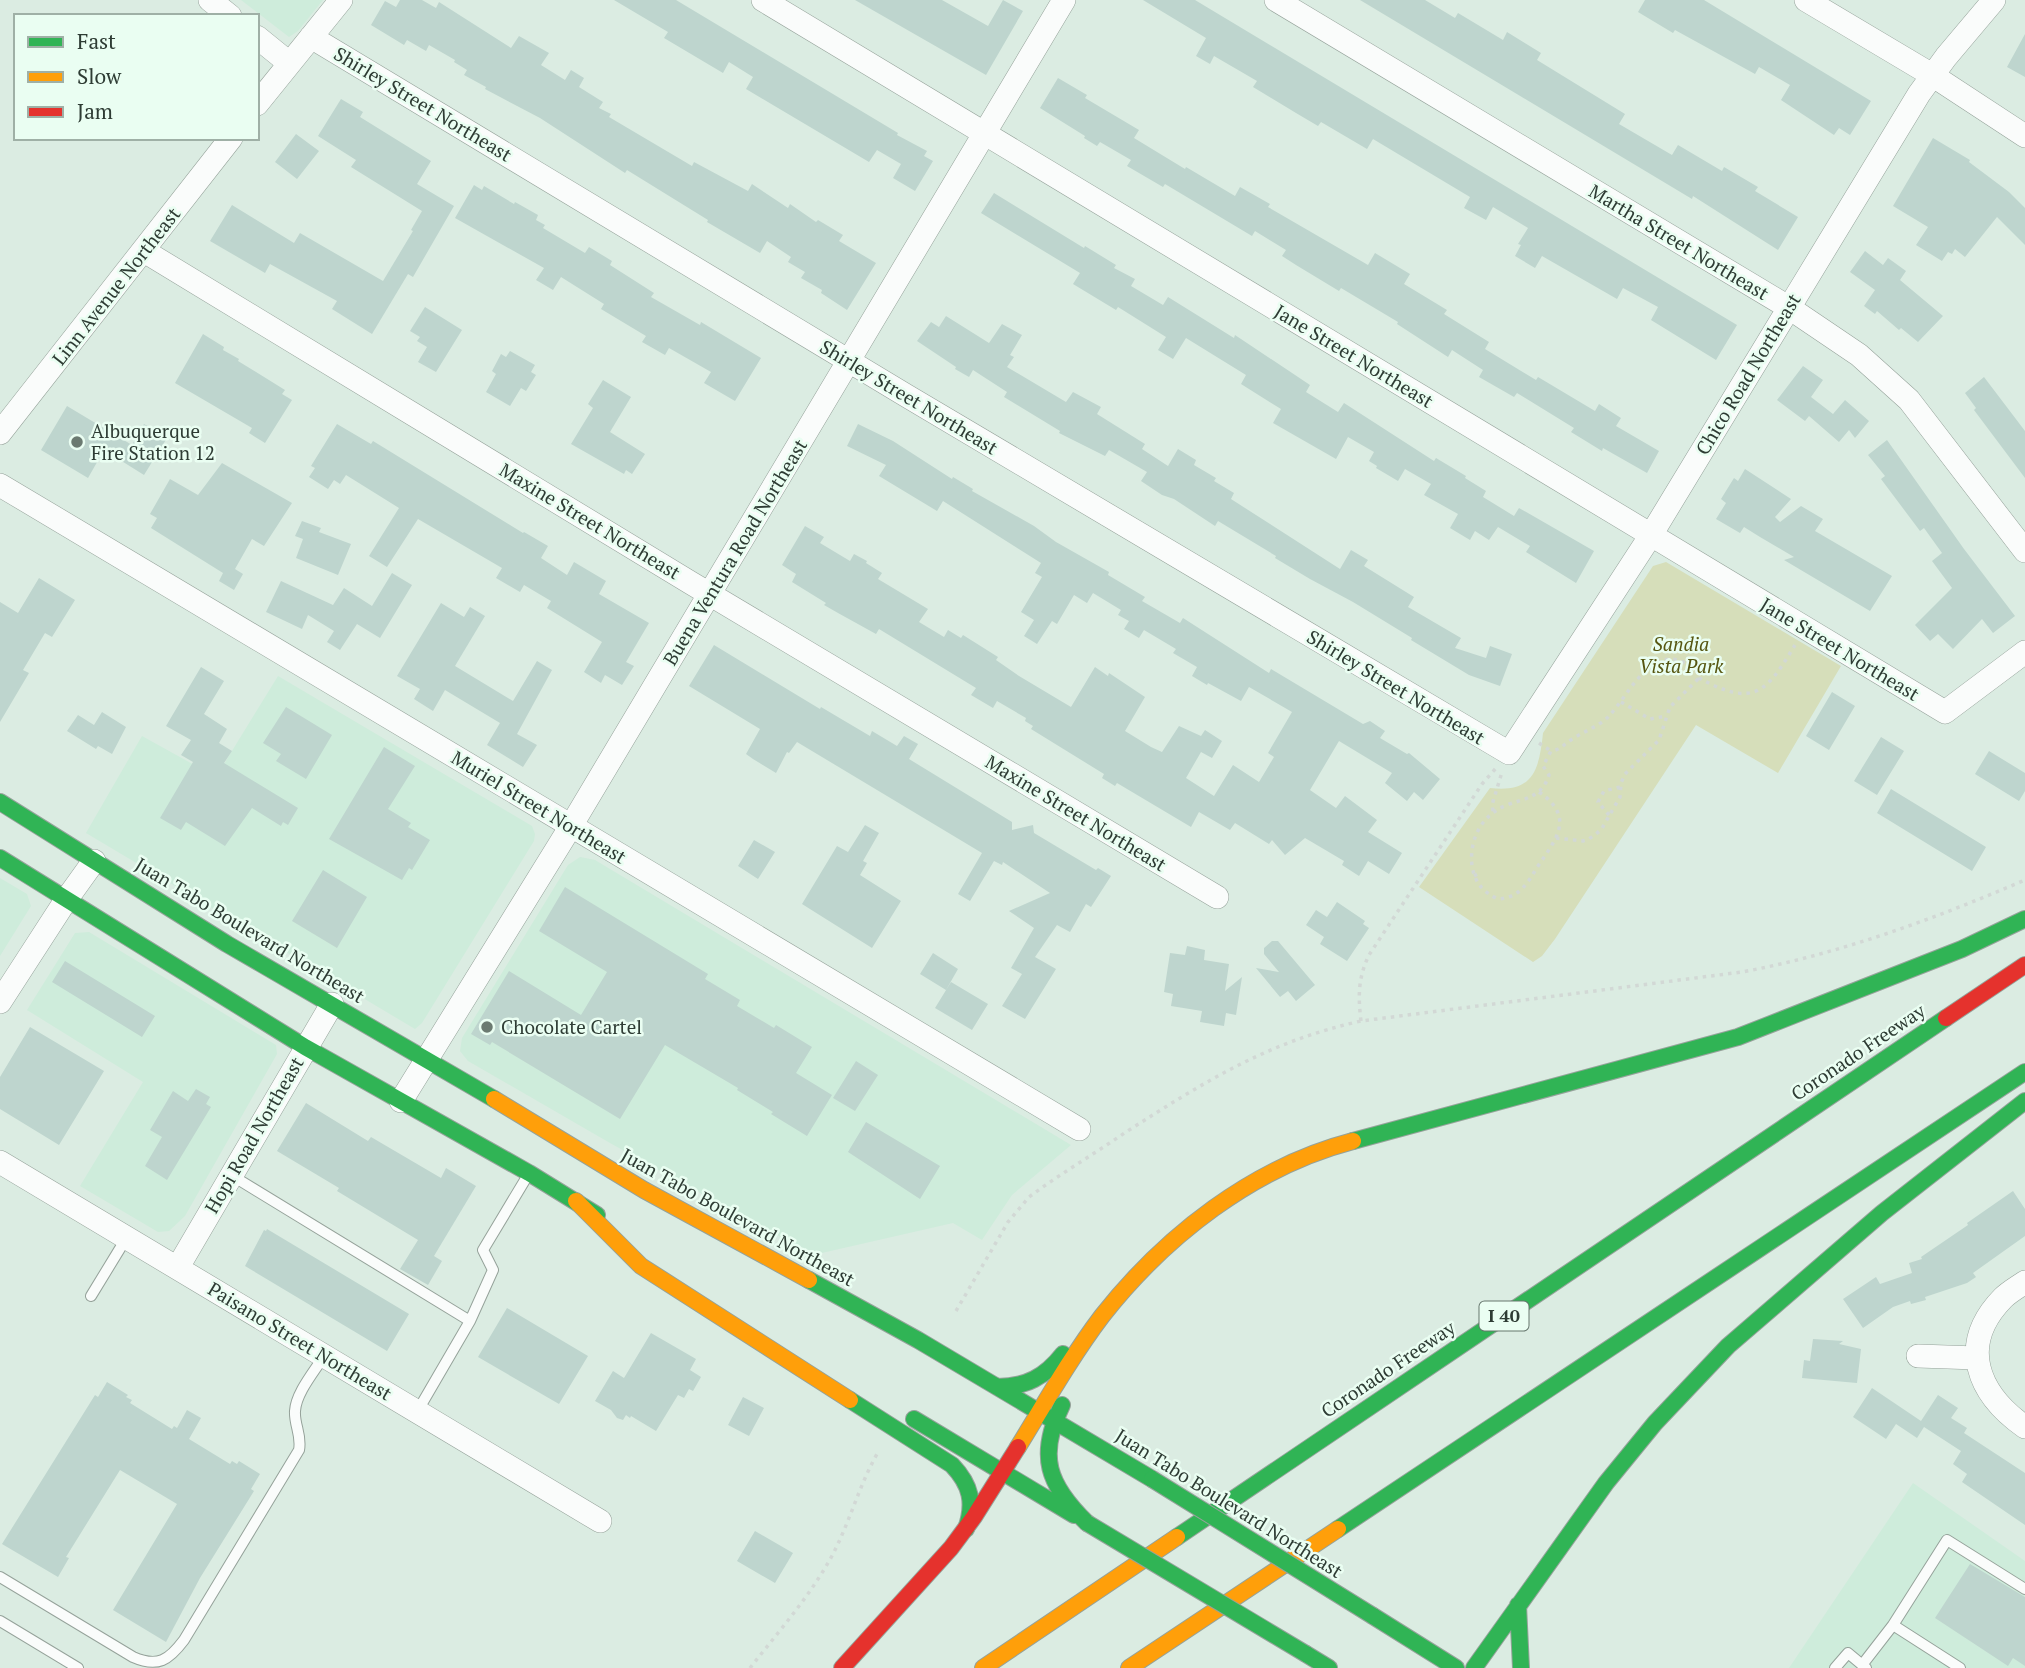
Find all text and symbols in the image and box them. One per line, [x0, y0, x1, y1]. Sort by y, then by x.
legend [14, 14, 259, 140]
text: Fast [77, 27, 116, 55]
street label: Shirley Street Northeast [330, 41, 517, 167]
text: Slow [77, 62, 122, 90]
text: Jam [77, 97, 113, 125]
street label: Martha Street Northeast [1585, 178, 1774, 305]
street label: Linn Avenue Northeast [46, 201, 185, 370]
street label: Chico Road Northeast [1689, 288, 1806, 459]
street label: Jane Street Northeast [1270, 298, 1438, 413]
street label: Shirley Street Northeast [816, 334, 1003, 460]
place label: Albuquerque Fire Station 12 [91, 418, 215, 465]
marker: Albuquerque Fire Station 12 [69, 434, 85, 450]
street label: Buena Ventura Road Northeast [657, 434, 812, 670]
street label: Maxine Street Northeast [495, 457, 685, 585]
street label: Jane Street Northeast [1756, 591, 1924, 706]
street label: Shirley Street Northeast [1303, 624, 1490, 750]
park label: Sandia Vista Park [1639, 631, 1724, 678]
street label: Muriel Street Northeast [447, 744, 631, 869]
street label: Maxine Street Northeast [981, 749, 1171, 877]
street label: Juan Tabo Boulevard Northeast [131, 851, 370, 1008]
street label: Coronado Freeway [1786, 997, 1930, 1106]
place label: Chocolate Cartel [501, 1014, 642, 1039]
marker: Chocolate Cartel [479, 1019, 495, 1035]
street label: Hopi Road Northeast [199, 1052, 309, 1218]
street label: Juan Tabo Boulevard Northeast [617, 1142, 859, 1291]
street label: Paisano Street Northeast [204, 1276, 397, 1405]
road number: I 40 [1480, 1302, 1528, 1330]
street label: Coronado Freeway [1316, 1314, 1460, 1423]
street label: Juan Tabo Boulevard Northeast [1111, 1422, 1348, 1583]

